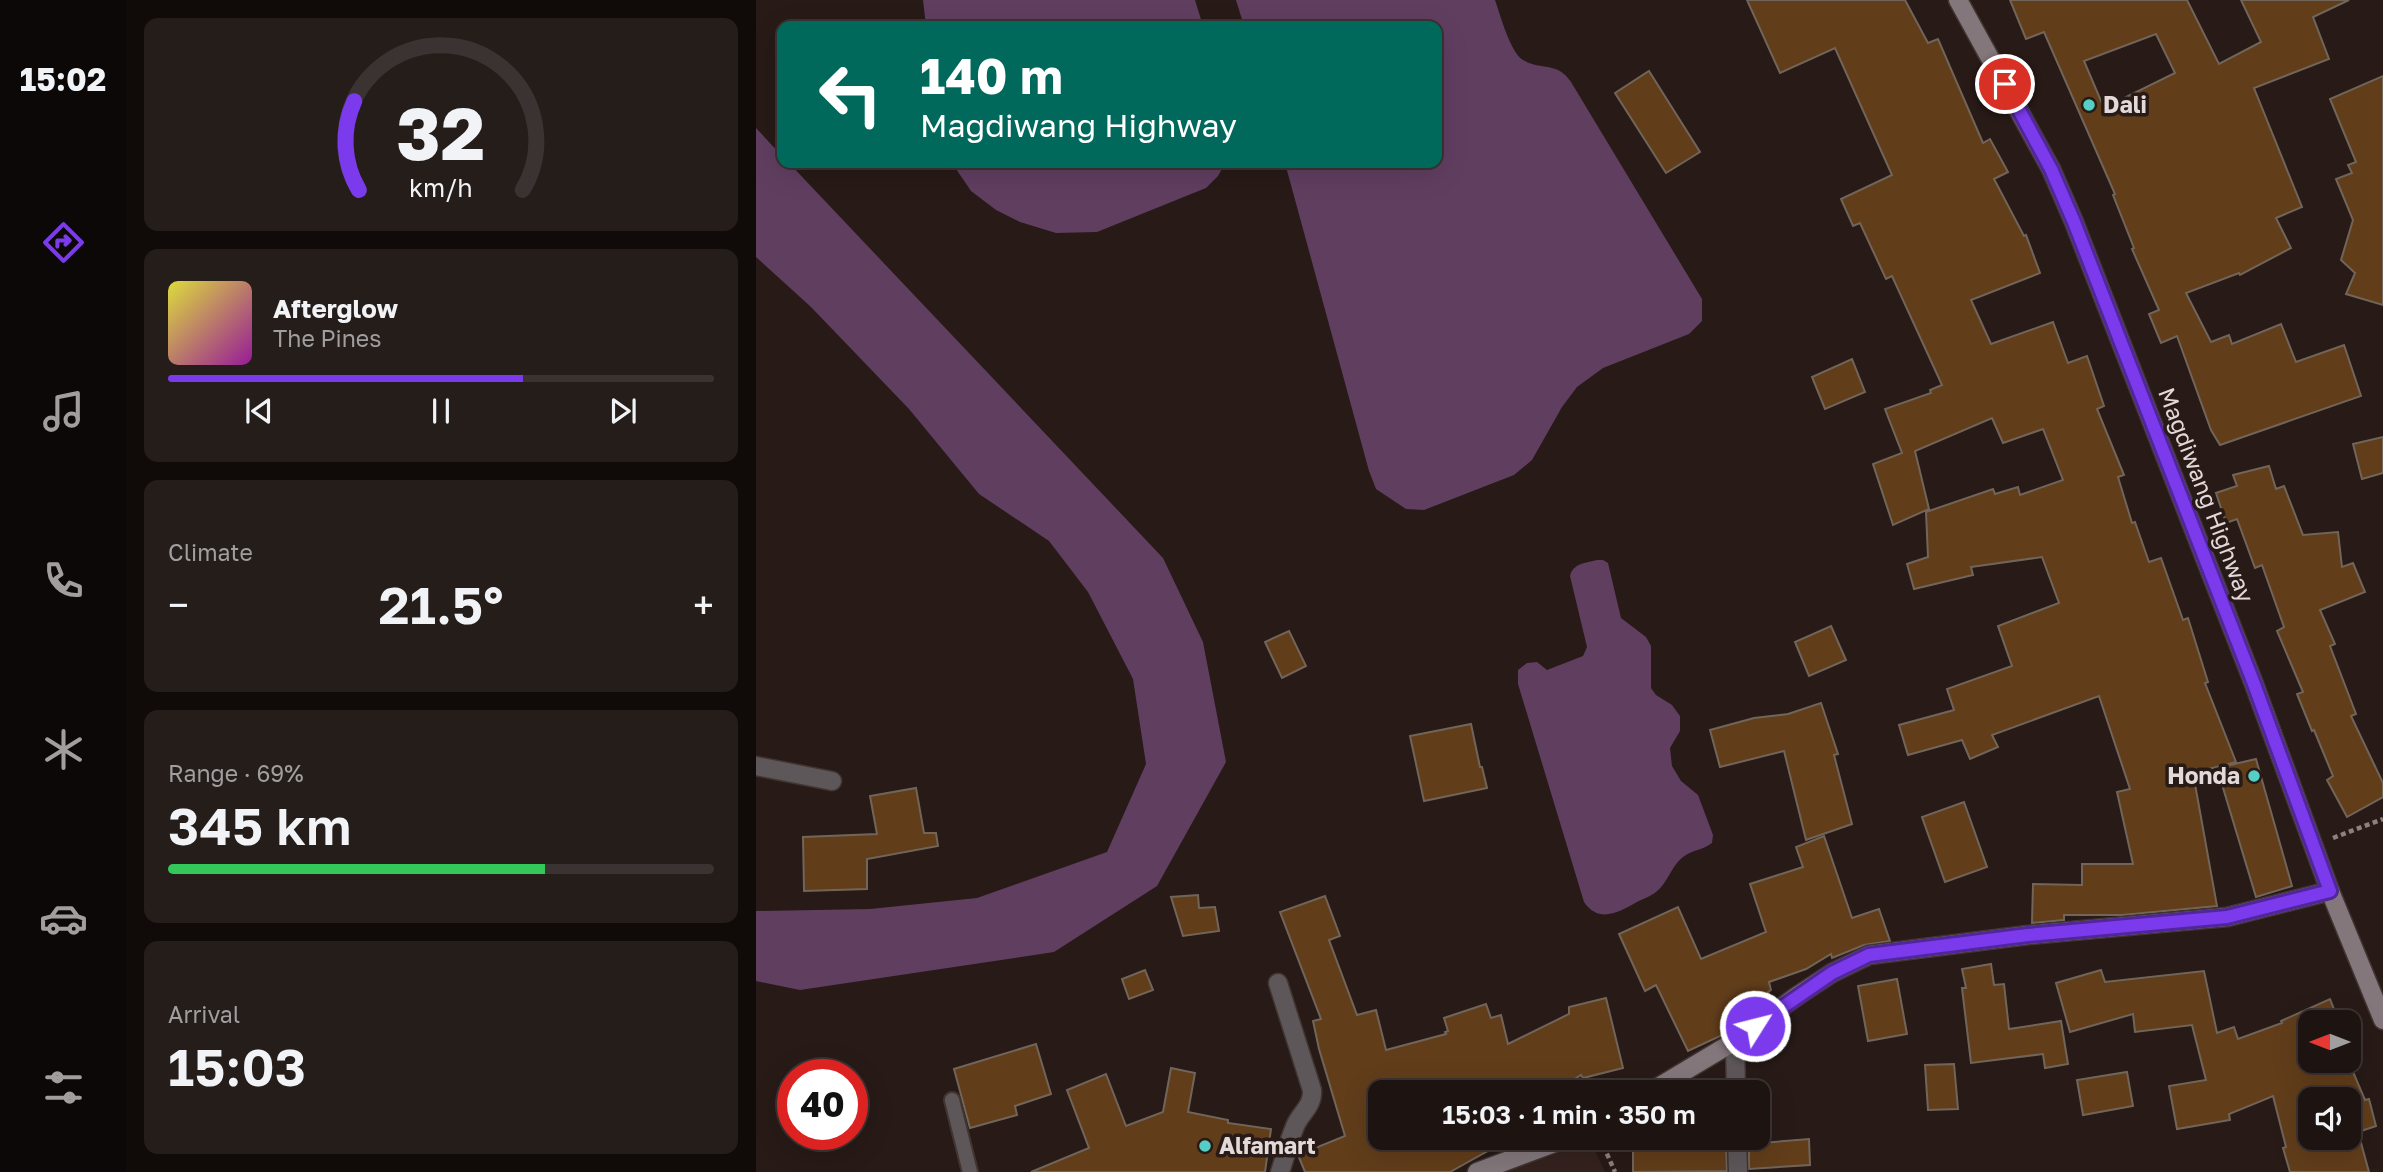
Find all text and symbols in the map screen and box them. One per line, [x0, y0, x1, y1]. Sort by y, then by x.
text: 140 m [920, 46, 1063, 105]
icon: left [805, 49, 896, 140]
pin [1975, 54, 2035, 114]
text: 15:02 [20, 60, 106, 98]
icon: arrive [1986, 65, 2024, 103]
text: 32 [397, 90, 485, 177]
place label: Dali [2103, 90, 2147, 118]
marker: Dali [2081, 97, 2097, 113]
text: Magdiwang Highway [920, 106, 1237, 144]
text: km/h [409, 172, 473, 203]
icon: directions [39, 218, 88, 267]
text: Afterglow [273, 293, 398, 324]
text: The Pines [273, 324, 381, 352]
street label: Magdiwang Highway [2153, 383, 2261, 606]
icon: music [39, 387, 88, 436]
icon: previous [240, 392, 278, 430]
icon: pause [422, 392, 460, 430]
icon: next [604, 392, 642, 430]
text: Climate [168, 538, 253, 566]
icon: phone [39, 556, 88, 605]
text: 21.5° [379, 573, 503, 635]
text: − [168, 582, 189, 627]
text: + [693, 582, 714, 627]
icon: climate [39, 725, 88, 774]
text: Range · 69% [168, 759, 304, 787]
place label: Honda [2167, 761, 2240, 789]
marker: Honda [2246, 768, 2262, 784]
text: 345 km [168, 794, 352, 856]
icon: car [39, 894, 88, 943]
position arrow [1718, 989, 1792, 1063]
text: Arrival [168, 1000, 240, 1028]
north arrow [2298, 1010, 2361, 1073]
map controls [2298, 1010, 2361, 1150]
text: 15:03 [168, 1035, 306, 1097]
speed limit sign: 40 [777, 1059, 868, 1150]
icon: filters [39, 1063, 88, 1112]
button: sound [2298, 1087, 2361, 1150]
text: 15:03 · 1 min · 350 m [1442, 1099, 1696, 1130]
place label: Alfamart [1219, 1131, 1316, 1159]
marker: Alfamart [1197, 1138, 1213, 1154]

